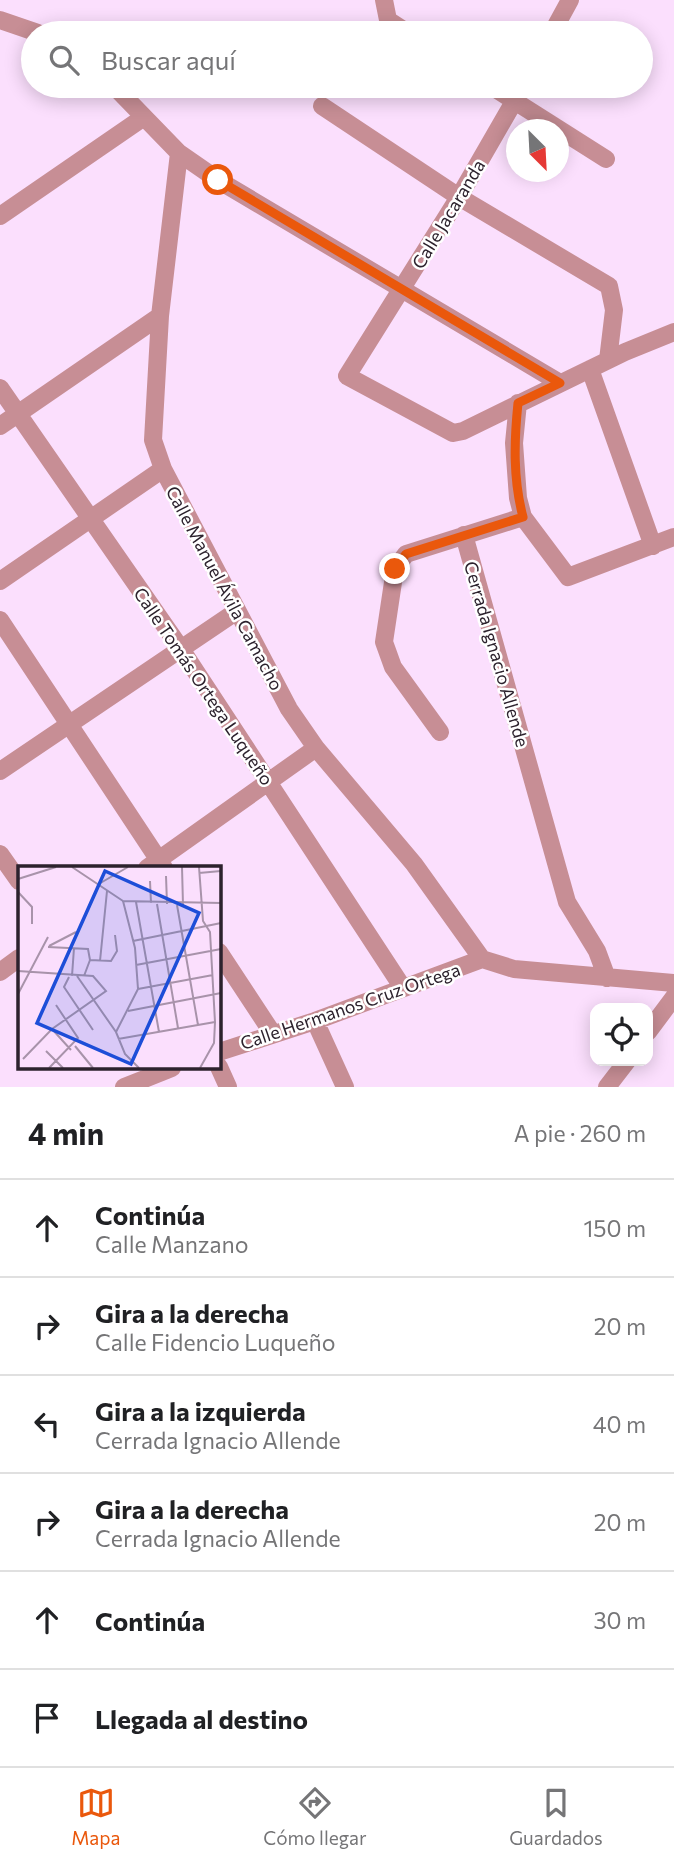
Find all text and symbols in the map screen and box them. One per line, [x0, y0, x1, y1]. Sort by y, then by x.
search box [21, 21, 653, 98]
icon: search [45, 41, 83, 79]
text: Buscar aquí [101, 44, 236, 75]
north arrow [506, 119, 569, 182]
street label: Calle Jacaranda [407, 155, 489, 273]
route start [202, 164, 233, 195]
street label: Calle Manuel Ávila Camacho [162, 482, 288, 694]
route end [379, 553, 410, 584]
street label: Cerrada Ignacio Allende [460, 559, 534, 749]
street label: Calle Tomás Ortega Luqueño [129, 583, 279, 789]
inset map [18, 866, 220, 1070]
street label: Calle Hermanos Cruz Ortega [237, 958, 463, 1054]
map controls [590, 1003, 653, 1066]
button: locate [590, 1003, 653, 1066]
text: 4 min [28, 1114, 104, 1151]
text: A pie · 260 m [514, 1119, 646, 1147]
text: Continúa [95, 1199, 205, 1230]
icon: ahead [28, 1209, 66, 1247]
text: 150 m [583, 1214, 646, 1242]
text: Calle Manzano [95, 1230, 248, 1258]
text: Gira a la derecha [95, 1297, 289, 1328]
icon: right [28, 1307, 66, 1345]
text: 20 m [594, 1312, 646, 1340]
text: Calle Fidencio Luqueño [95, 1328, 336, 1356]
text: Gira a la izquierda [95, 1395, 306, 1426]
icon: left [28, 1405, 66, 1443]
text: 40 m [593, 1410, 646, 1438]
text: Cerrada Ignacio Allende [95, 1426, 341, 1454]
text: Gira a la derecha [95, 1493, 289, 1524]
icon: right [28, 1503, 66, 1541]
text: 20 m [594, 1508, 646, 1536]
text: Cerrada Ignacio Allende [95, 1524, 341, 1552]
icon: ahead [28, 1601, 66, 1639]
text: Continúa [95, 1605, 205, 1636]
text: 30 m [593, 1606, 646, 1634]
icon: arrive [28, 1699, 66, 1737]
text: Llegada al destino [95, 1703, 308, 1734]
tab: Mapa [71, 1784, 120, 1849]
tab: Cómo llegar [263, 1784, 366, 1849]
tab: Guardados [509, 1784, 603, 1849]

